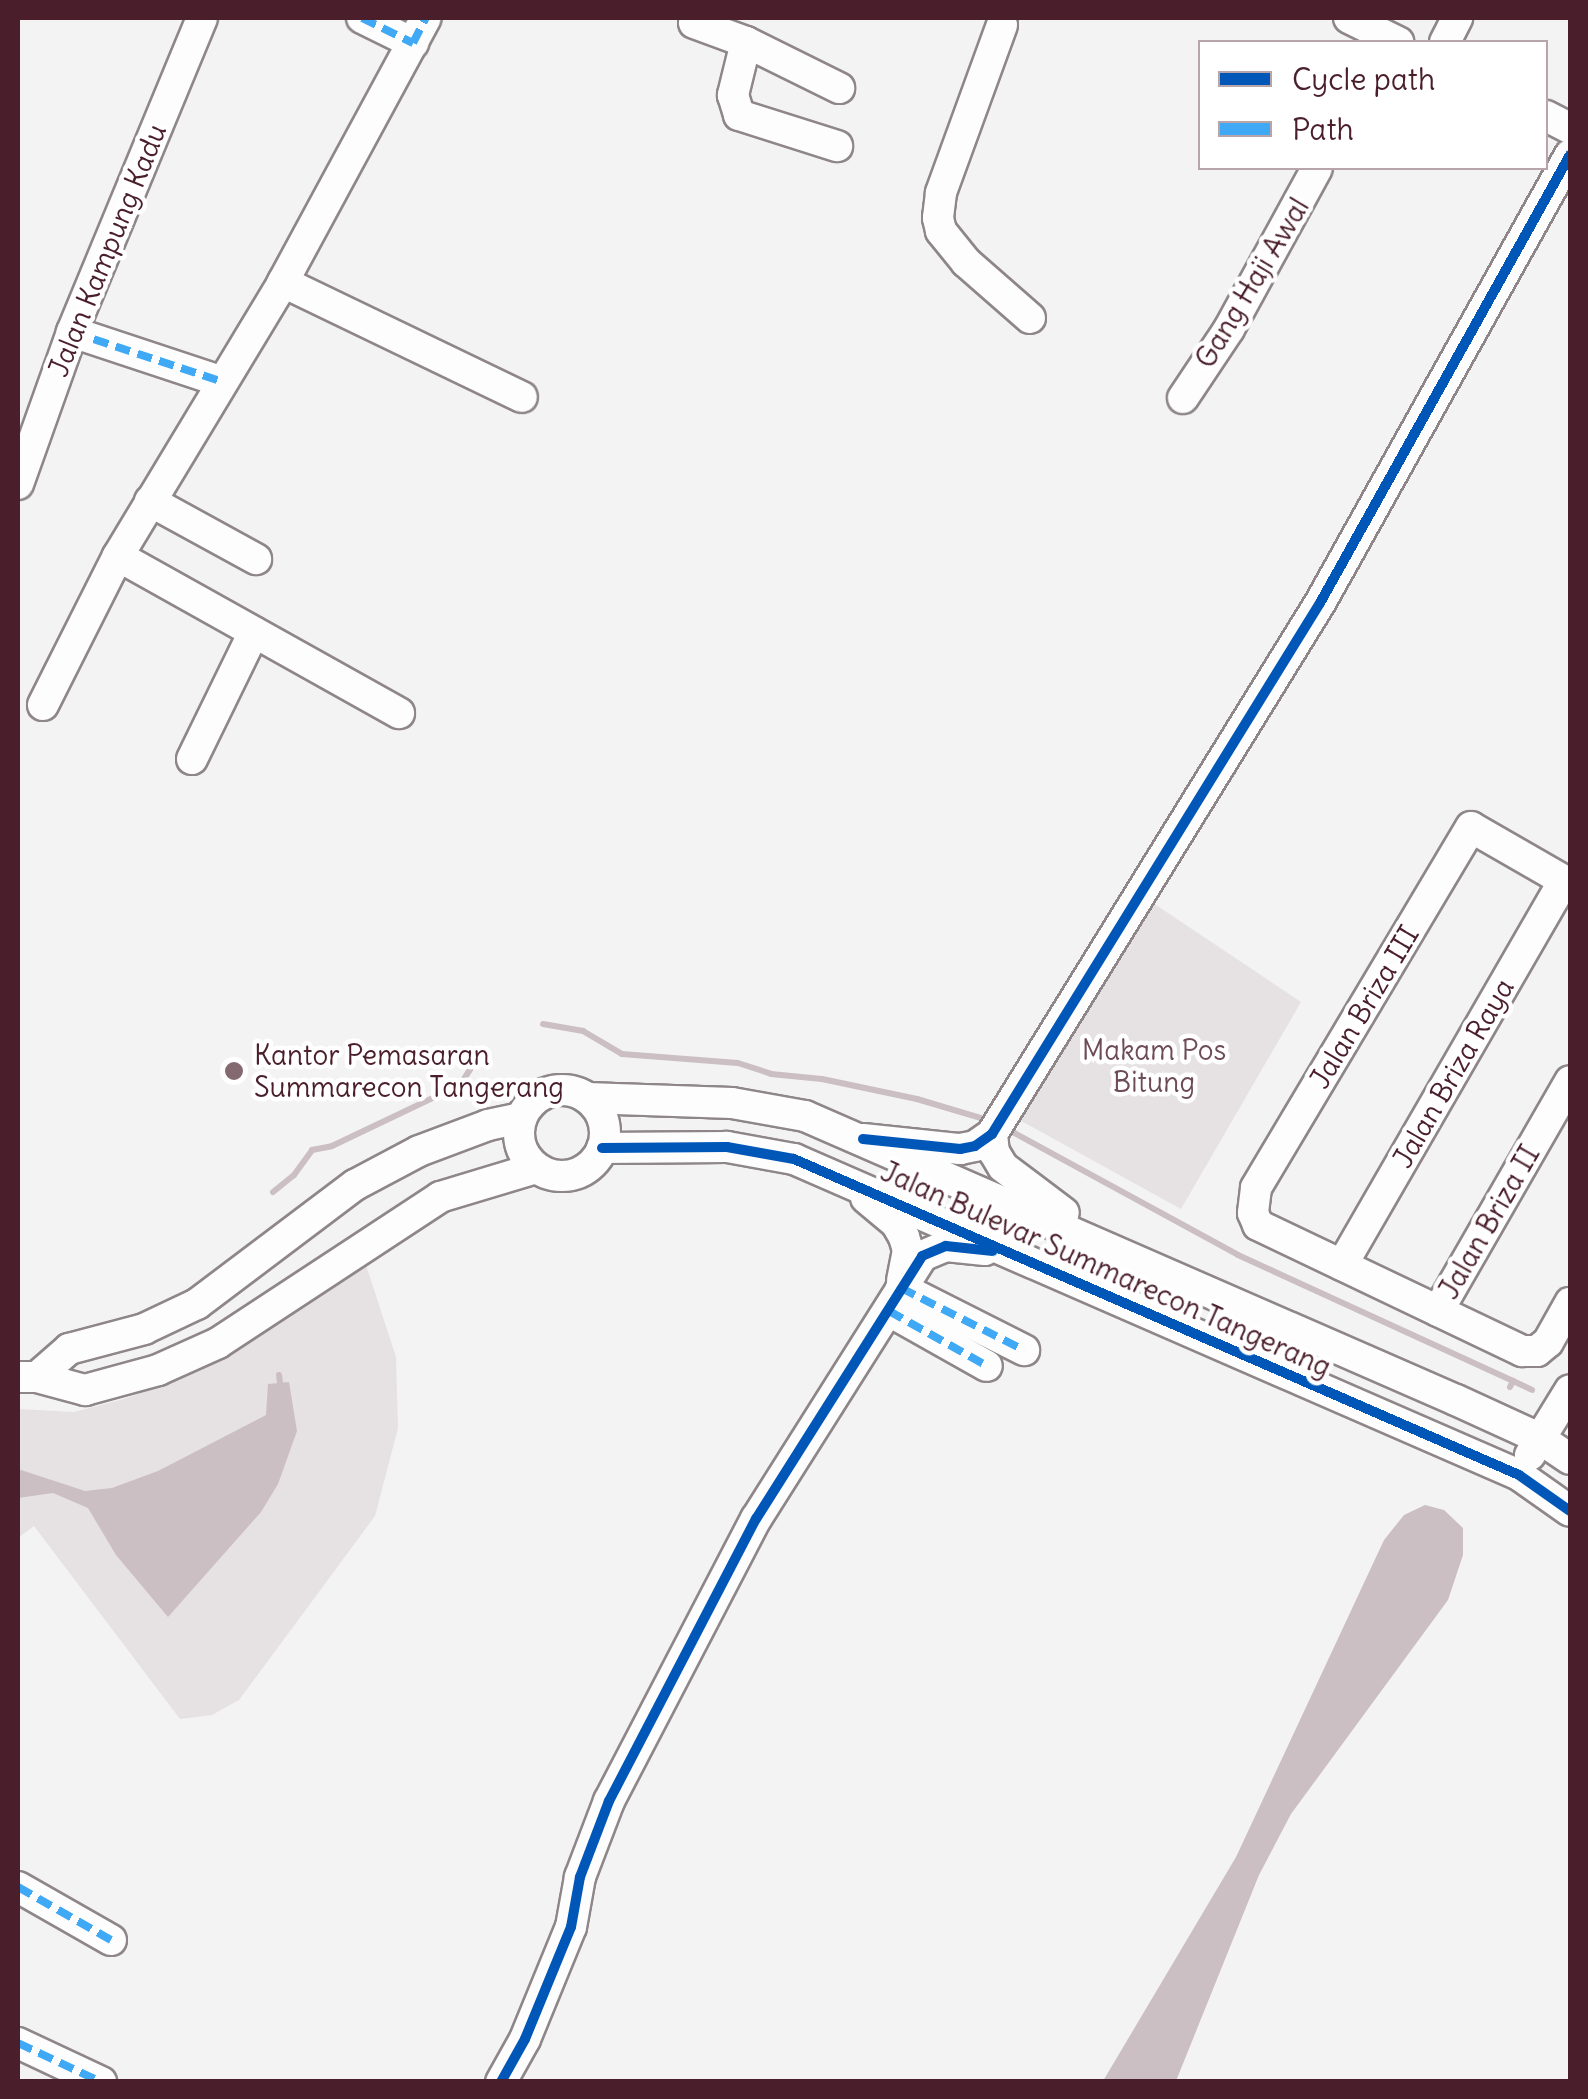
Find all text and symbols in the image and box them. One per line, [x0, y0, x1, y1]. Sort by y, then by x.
legend [1198, 40, 1548, 170]
text: Cycle path [1292, 60, 1435, 98]
text: Path [1292, 110, 1354, 148]
street label: Jalan Kampung Kadu [41, 119, 173, 381]
street label: Gang Haji Awal [1188, 192, 1316, 374]
street label: Jalan Briza III [1302, 920, 1426, 1094]
street label: Jalan Briza Raya [1385, 973, 1521, 1173]
park label: Makam Pos Bitung [1082, 1033, 1226, 1099]
place label: Kantor Pemasaran Summarecon Tangerang [254, 1038, 564, 1104]
marker: Kantor Pemasaran Summarecon Tangerang [223, 1060, 245, 1082]
street label: Jalan Briza II [1432, 1139, 1546, 1305]
street label: Jalan Bulevar Summarecon Tangerang [876, 1154, 1336, 1384]

